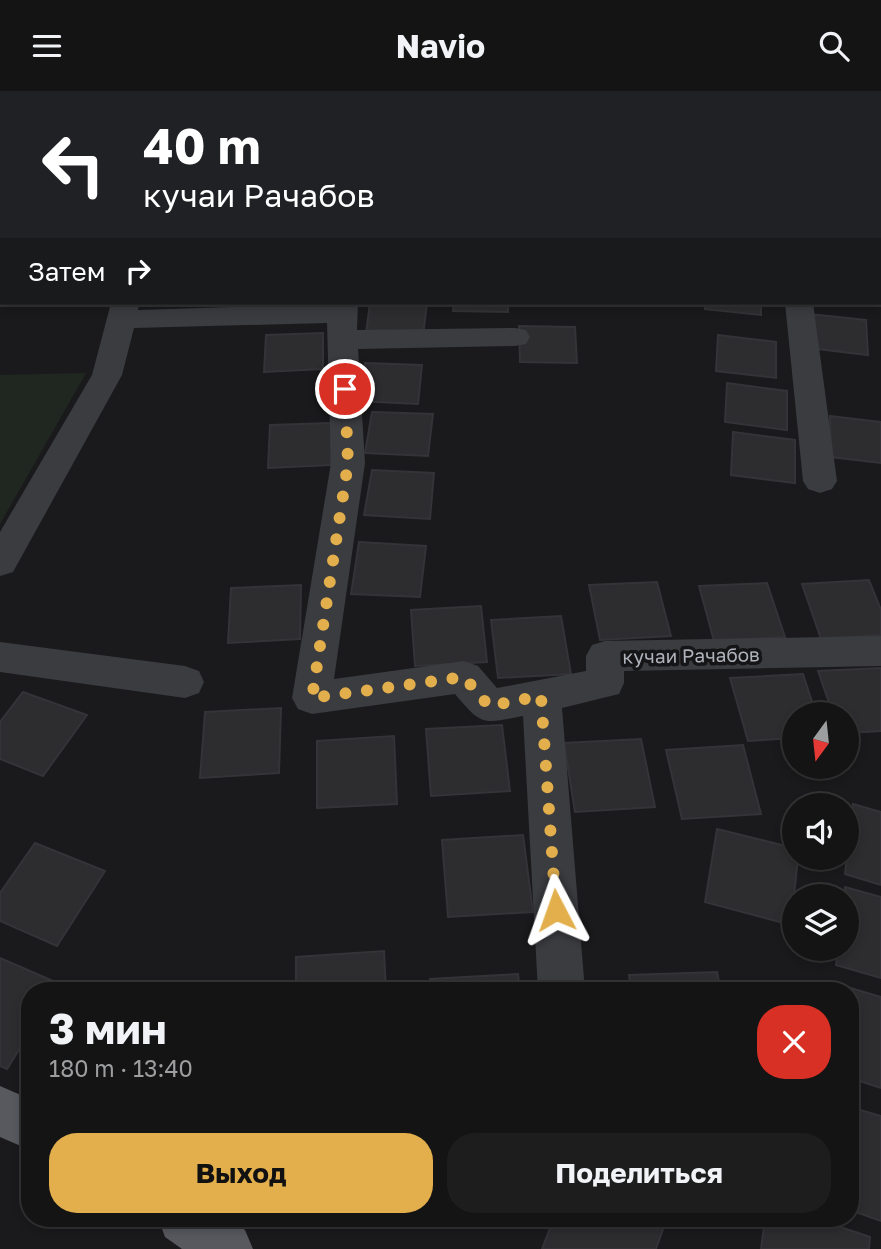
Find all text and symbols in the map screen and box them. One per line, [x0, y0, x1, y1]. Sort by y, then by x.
icon: menu [28, 27, 66, 65]
text: Navio [396, 27, 485, 65]
icon: search [815, 27, 853, 65]
text: 40 m [143, 116, 261, 175]
icon: left [28, 119, 119, 210]
text: кучаи Рачабов [143, 176, 375, 214]
icon: right [119, 252, 157, 290]
text: Затем [28, 256, 105, 287]
pin [315, 359, 375, 419]
icon: arrive [326, 370, 364, 408]
street label: кучаи Рачабов [622, 642, 760, 668]
north arrow [782, 702, 859, 779]
map controls [782, 702, 859, 961]
button: sound [782, 793, 859, 870]
position arrow [519, 873, 593, 947]
button: layers [782, 884, 859, 961]
text: 3 мин [49, 1003, 167, 1053]
button: close [757, 1005, 831, 1079]
text: 180 m · 13:40 [49, 1054, 193, 1082]
button: Выход [49, 1133, 433, 1213]
button: Поделиться [447, 1133, 831, 1213]

